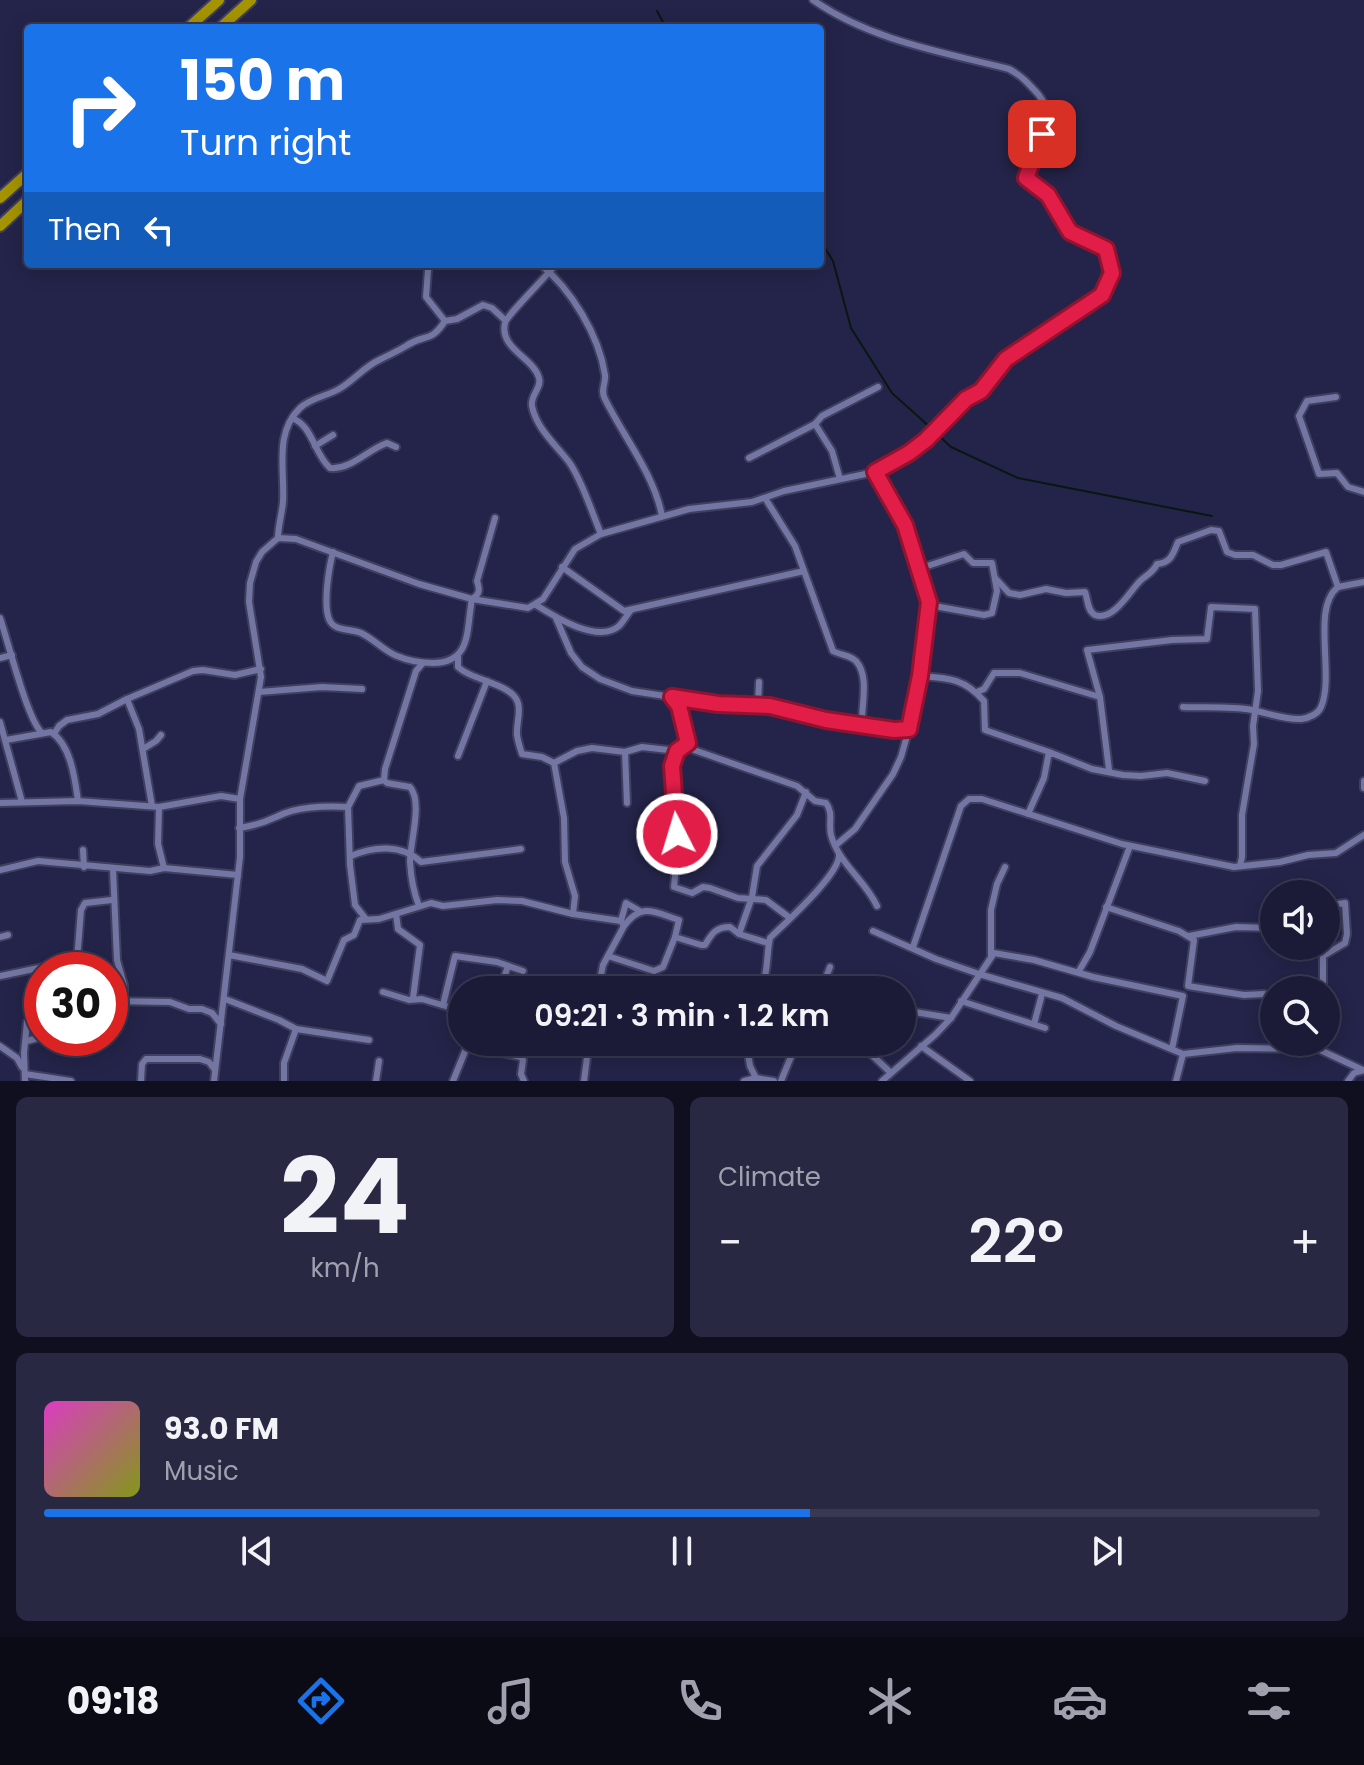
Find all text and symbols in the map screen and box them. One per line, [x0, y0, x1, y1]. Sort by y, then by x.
text: 150 m [180, 41, 345, 120]
icon: right [48, 56, 152, 160]
pin [1008, 100, 1076, 168]
icon: arrive [1020, 112, 1064, 156]
text: Turn right [180, 117, 351, 168]
text: Then [48, 208, 121, 251]
icon: left [137, 208, 181, 252]
position arrow [635, 792, 719, 876]
map controls [1260, 880, 1340, 1056]
button: sound [1260, 880, 1340, 960]
speed limit sign: 30 [24, 952, 128, 1056]
button: search [1260, 976, 1340, 1056]
text: 09:21 · 3 min · 1.2 km [534, 994, 830, 1037]
text: 24 [280, 1124, 410, 1269]
text: Climate [718, 1159, 821, 1195]
text: 22° [968, 1200, 1064, 1284]
text: − [718, 1212, 742, 1273]
text: + [1290, 1212, 1320, 1273]
text: km/h [310, 1250, 380, 1286]
text: 93.0 FM [164, 1407, 279, 1450]
text: Music [164, 1453, 239, 1489]
icon: previous [235, 1529, 279, 1573]
icon: pause [660, 1529, 704, 1573]
icon: next [1085, 1529, 1129, 1573]
icon: directions [293, 1673, 349, 1729]
icon: music [483, 1673, 539, 1729]
icon: phone [672, 1673, 728, 1729]
icon: climate [862, 1673, 918, 1729]
icon: car [1052, 1673, 1108, 1729]
icon: filters [1241, 1673, 1297, 1729]
text: 09:18 [67, 1676, 160, 1727]

